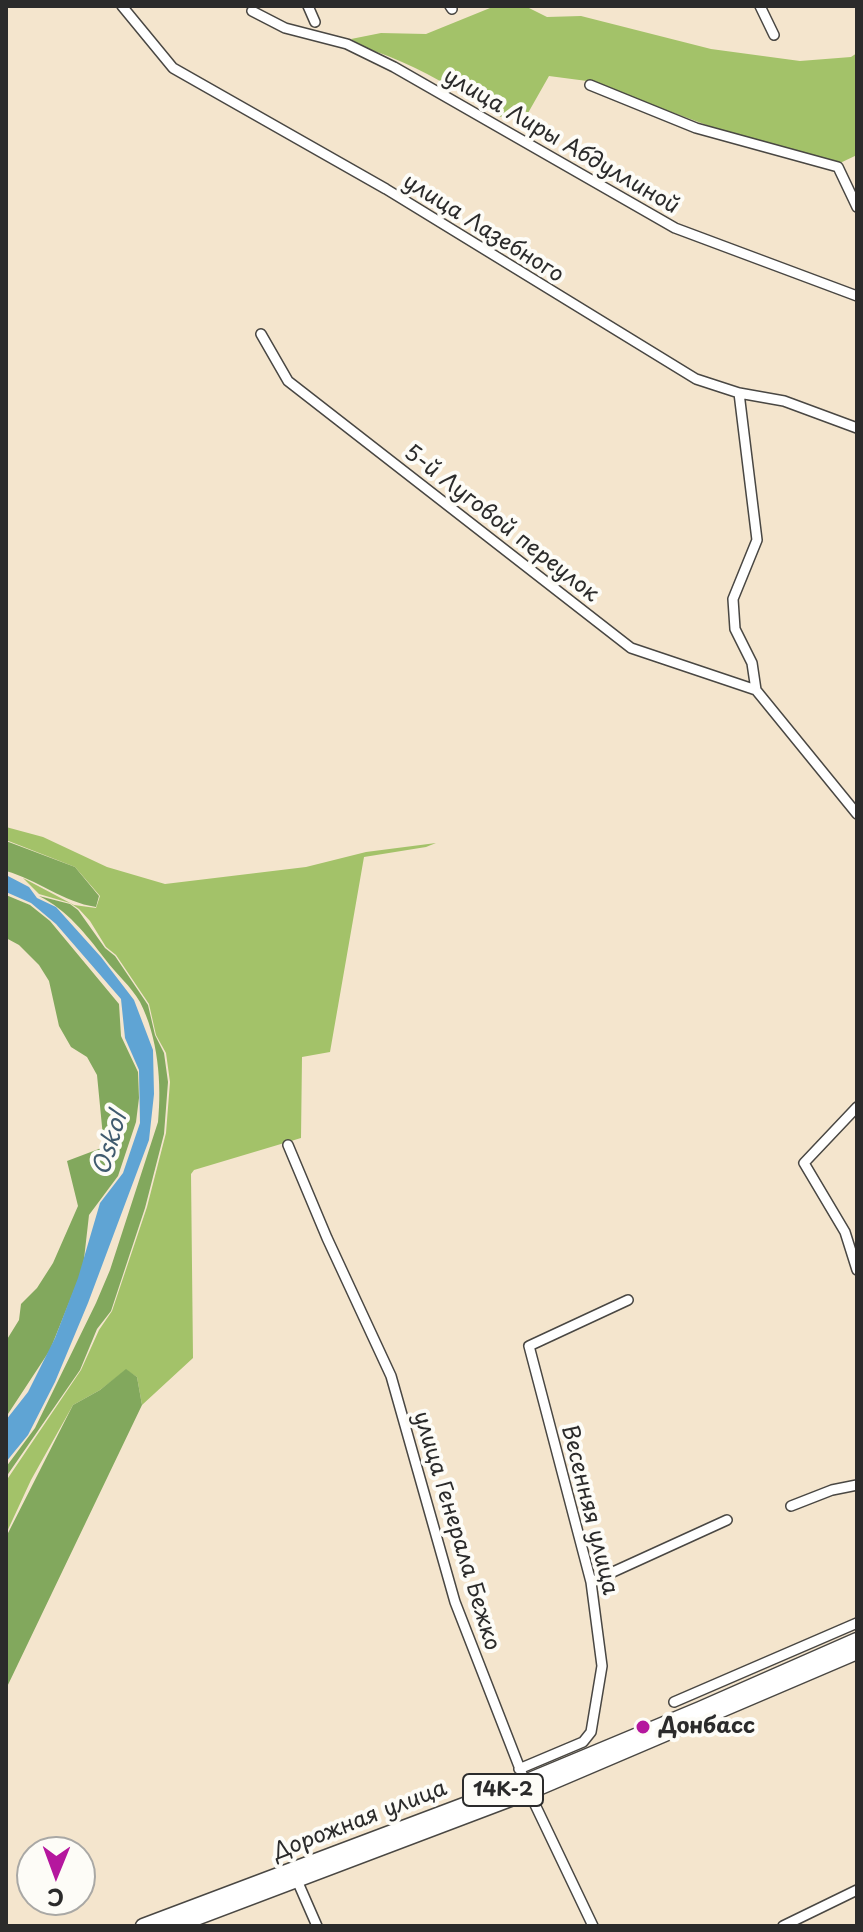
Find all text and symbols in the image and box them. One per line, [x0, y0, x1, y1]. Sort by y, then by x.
street label: улица Лиры Абдуллиной [438, 64, 684, 220]
street label: улица Лазебного [398, 169, 568, 289]
street label: 5-й Луговой переулок [398, 440, 604, 608]
water label: Oskol [88, 1109, 134, 1179]
street label: улица Генерала Бежко [407, 1408, 505, 1654]
street label: Весенняя улица [555, 1422, 623, 1598]
place label: Донбасс [659, 1714, 755, 1740]
marker: Донбасс [634, 1718, 652, 1736]
road number: 14К-2 [463, 1774, 543, 1806]
street label: Дорожная улица [269, 1776, 451, 1866]
north arrow [16, 1836, 96, 1916]
text: С [47, 1882, 64, 1915]

